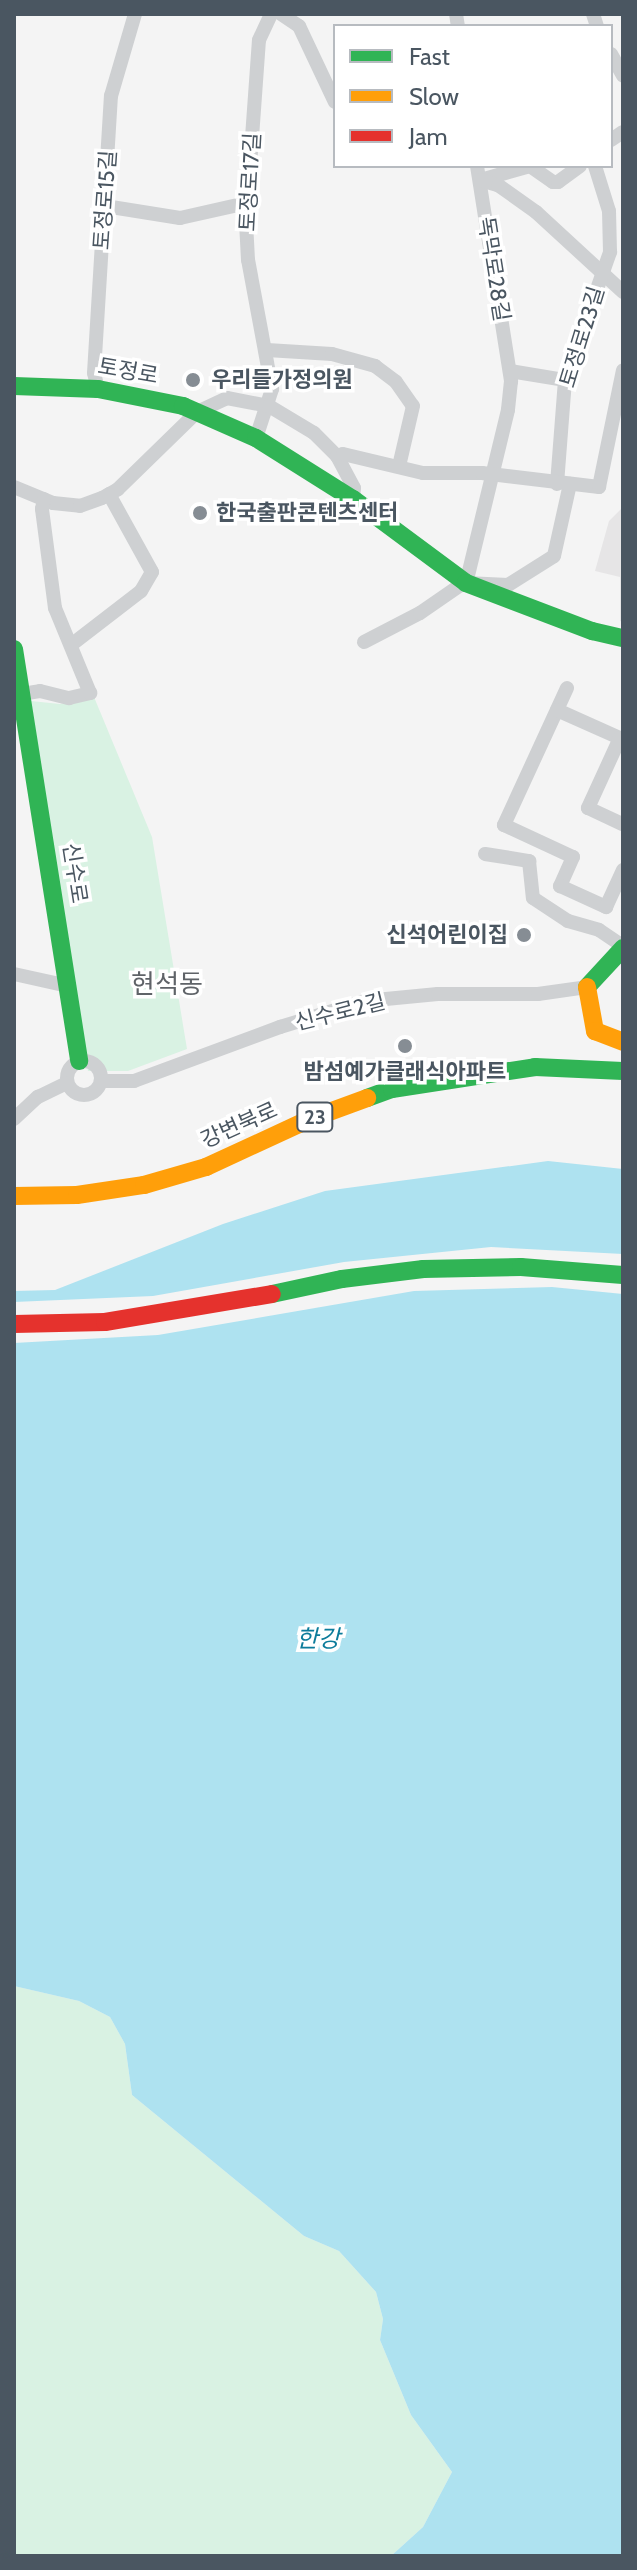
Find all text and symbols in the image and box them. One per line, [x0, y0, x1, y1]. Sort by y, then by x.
legend [333, 24, 613, 168]
text: Fast [409, 42, 450, 71]
text: Slow [409, 82, 459, 111]
text: Jam [409, 122, 447, 151]
street label: 토정로17길 [234, 132, 266, 232]
street label: 토정로15길 [88, 149, 122, 251]
street label: 독막로28길 [473, 215, 515, 323]
street label: 토정로23길 [554, 283, 610, 391]
street label: 토정로 [96, 353, 160, 389]
place label: 우리들가정의원 [211, 367, 353, 393]
marker: 우리들가정의원 [182, 369, 204, 391]
place label: 한국출판콘텐츠센터 [216, 500, 398, 526]
marker: 한국출판콘텐츠센터 [191, 504, 209, 522]
street label: 신수로 [57, 841, 93, 905]
place label: 신석어린이집 [387, 922, 508, 948]
marker: 신석어린이집 [515, 926, 533, 944]
district label: 현석동 [131, 969, 203, 1001]
street label: 신수로2길 [292, 988, 388, 1036]
marker: 밤섬예가클래식아파트 [396, 1037, 414, 1055]
place label: 밤섬예가클래식아파트 [304, 1059, 506, 1085]
street label: 강변북로 [197, 1096, 281, 1154]
road number: 23 [295, 1101, 335, 1133]
water label: 한강 [296, 1625, 340, 1653]

